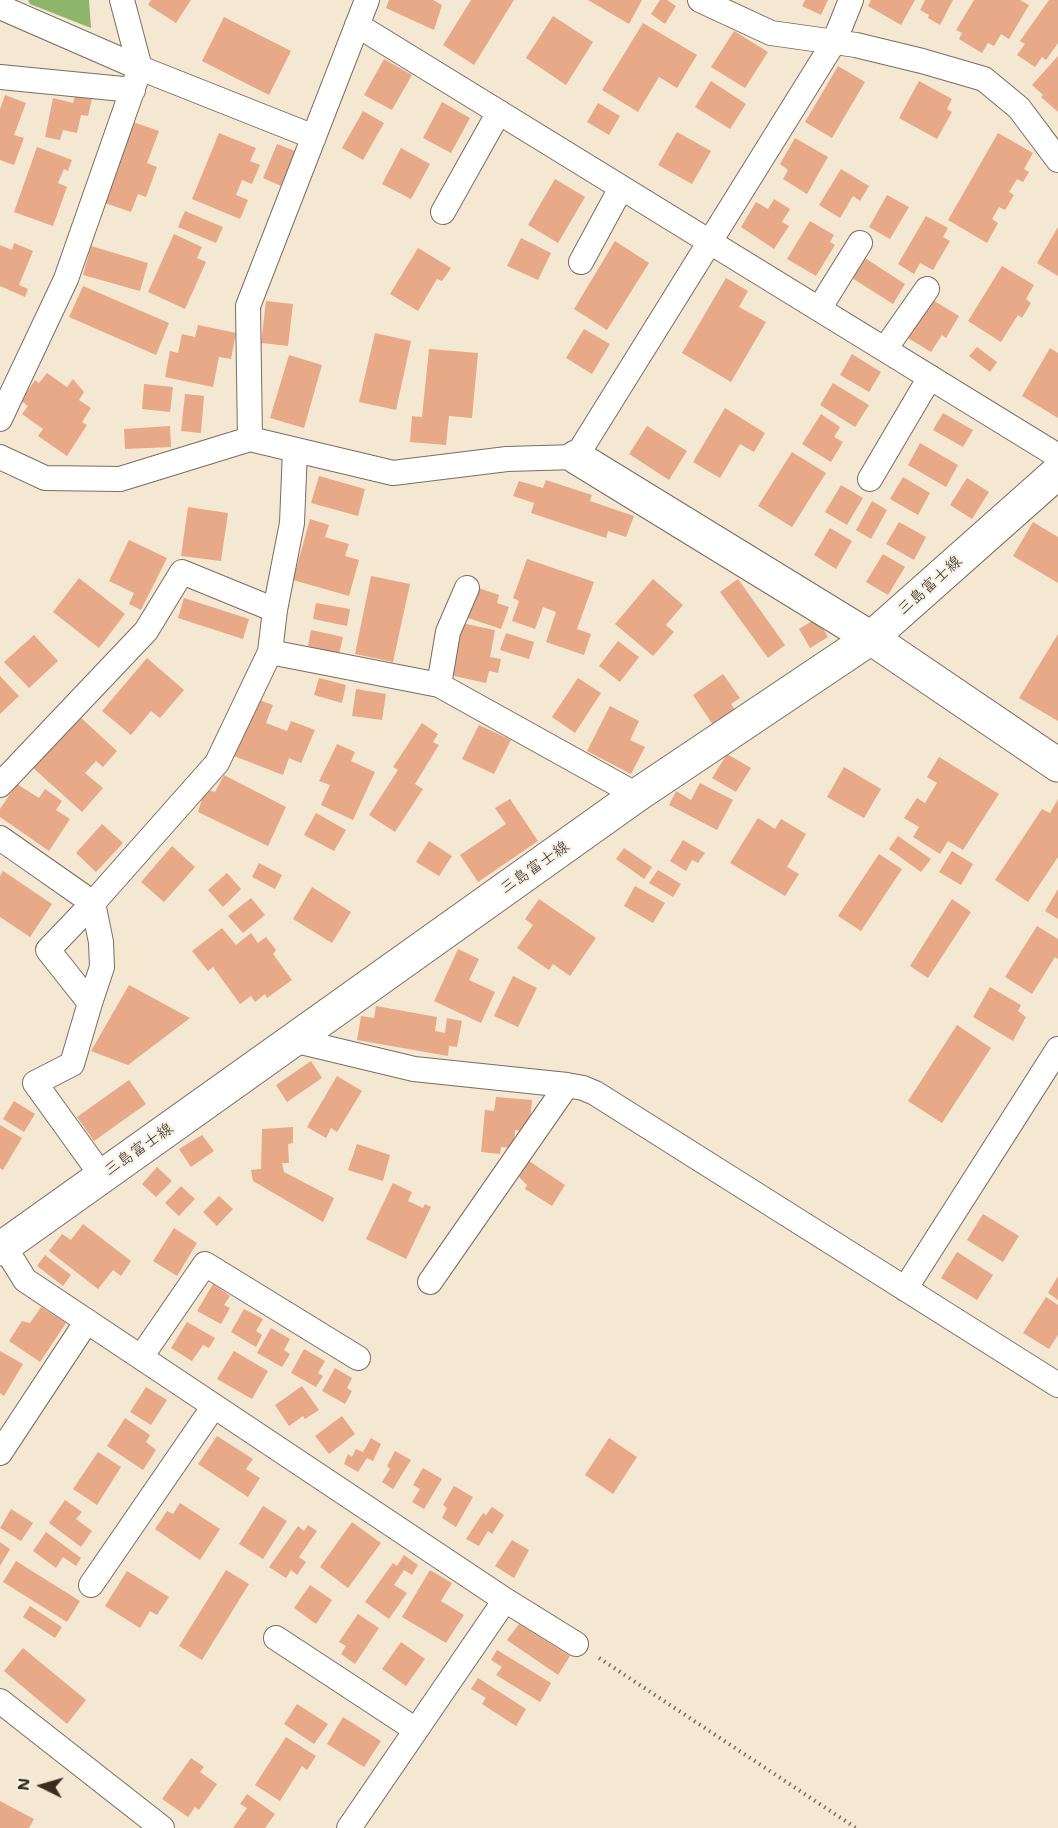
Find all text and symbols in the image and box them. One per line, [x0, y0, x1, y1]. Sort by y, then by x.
street label: 三島富士線 [894, 552, 966, 620]
street label: 三島富士線 [497, 837, 573, 899]
street label: 三島富士線 [101, 1119, 177, 1181]
north arrow [12, 1756, 72, 1816]
text: N [13, 1777, 35, 1792]

